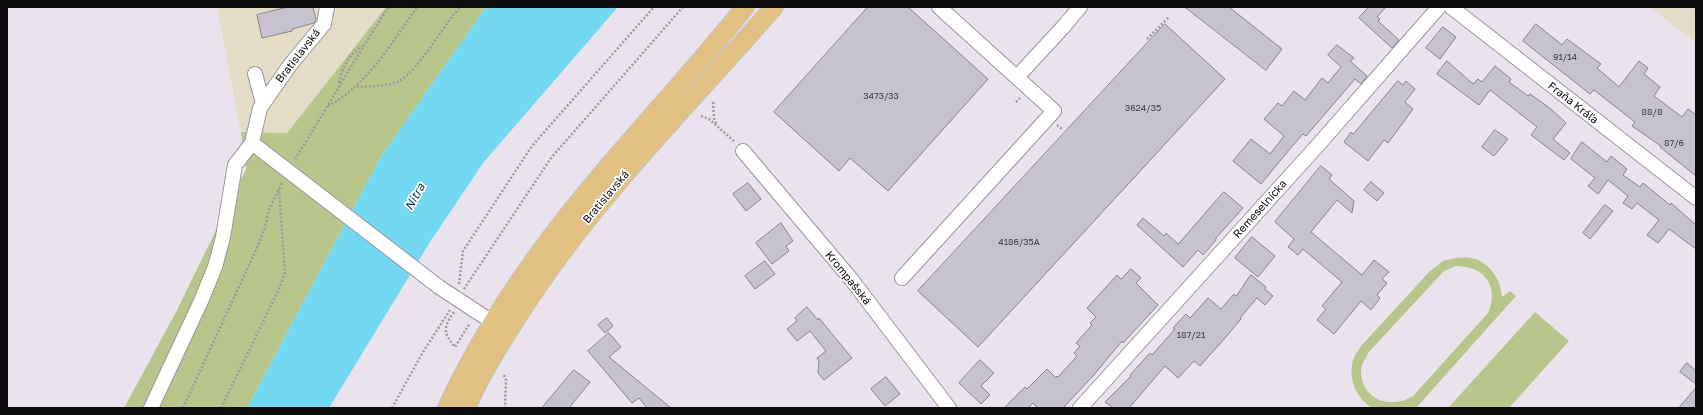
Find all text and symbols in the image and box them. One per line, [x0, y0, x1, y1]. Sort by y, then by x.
street label: Bratislavská [273, 26, 323, 86]
house number: 91/14 [1553, 52, 1577, 62]
street label: Fraňa Kráľa [1545, 79, 1601, 127]
house number: 3473/33 [863, 91, 899, 101]
house number: 3624/35 [1125, 103, 1161, 113]
house number: 88/8 [1642, 107, 1662, 117]
house number: 87/6 [1664, 138, 1684, 148]
street label: Bratislavská [580, 168, 632, 226]
street label: Remeselnícka [1230, 177, 1290, 241]
water label: Nitra [402, 181, 428, 213]
house number: 4186/35A [998, 237, 1040, 247]
street label: Krompašská [822, 249, 874, 307]
house number: 187/21 [1177, 330, 1205, 340]

